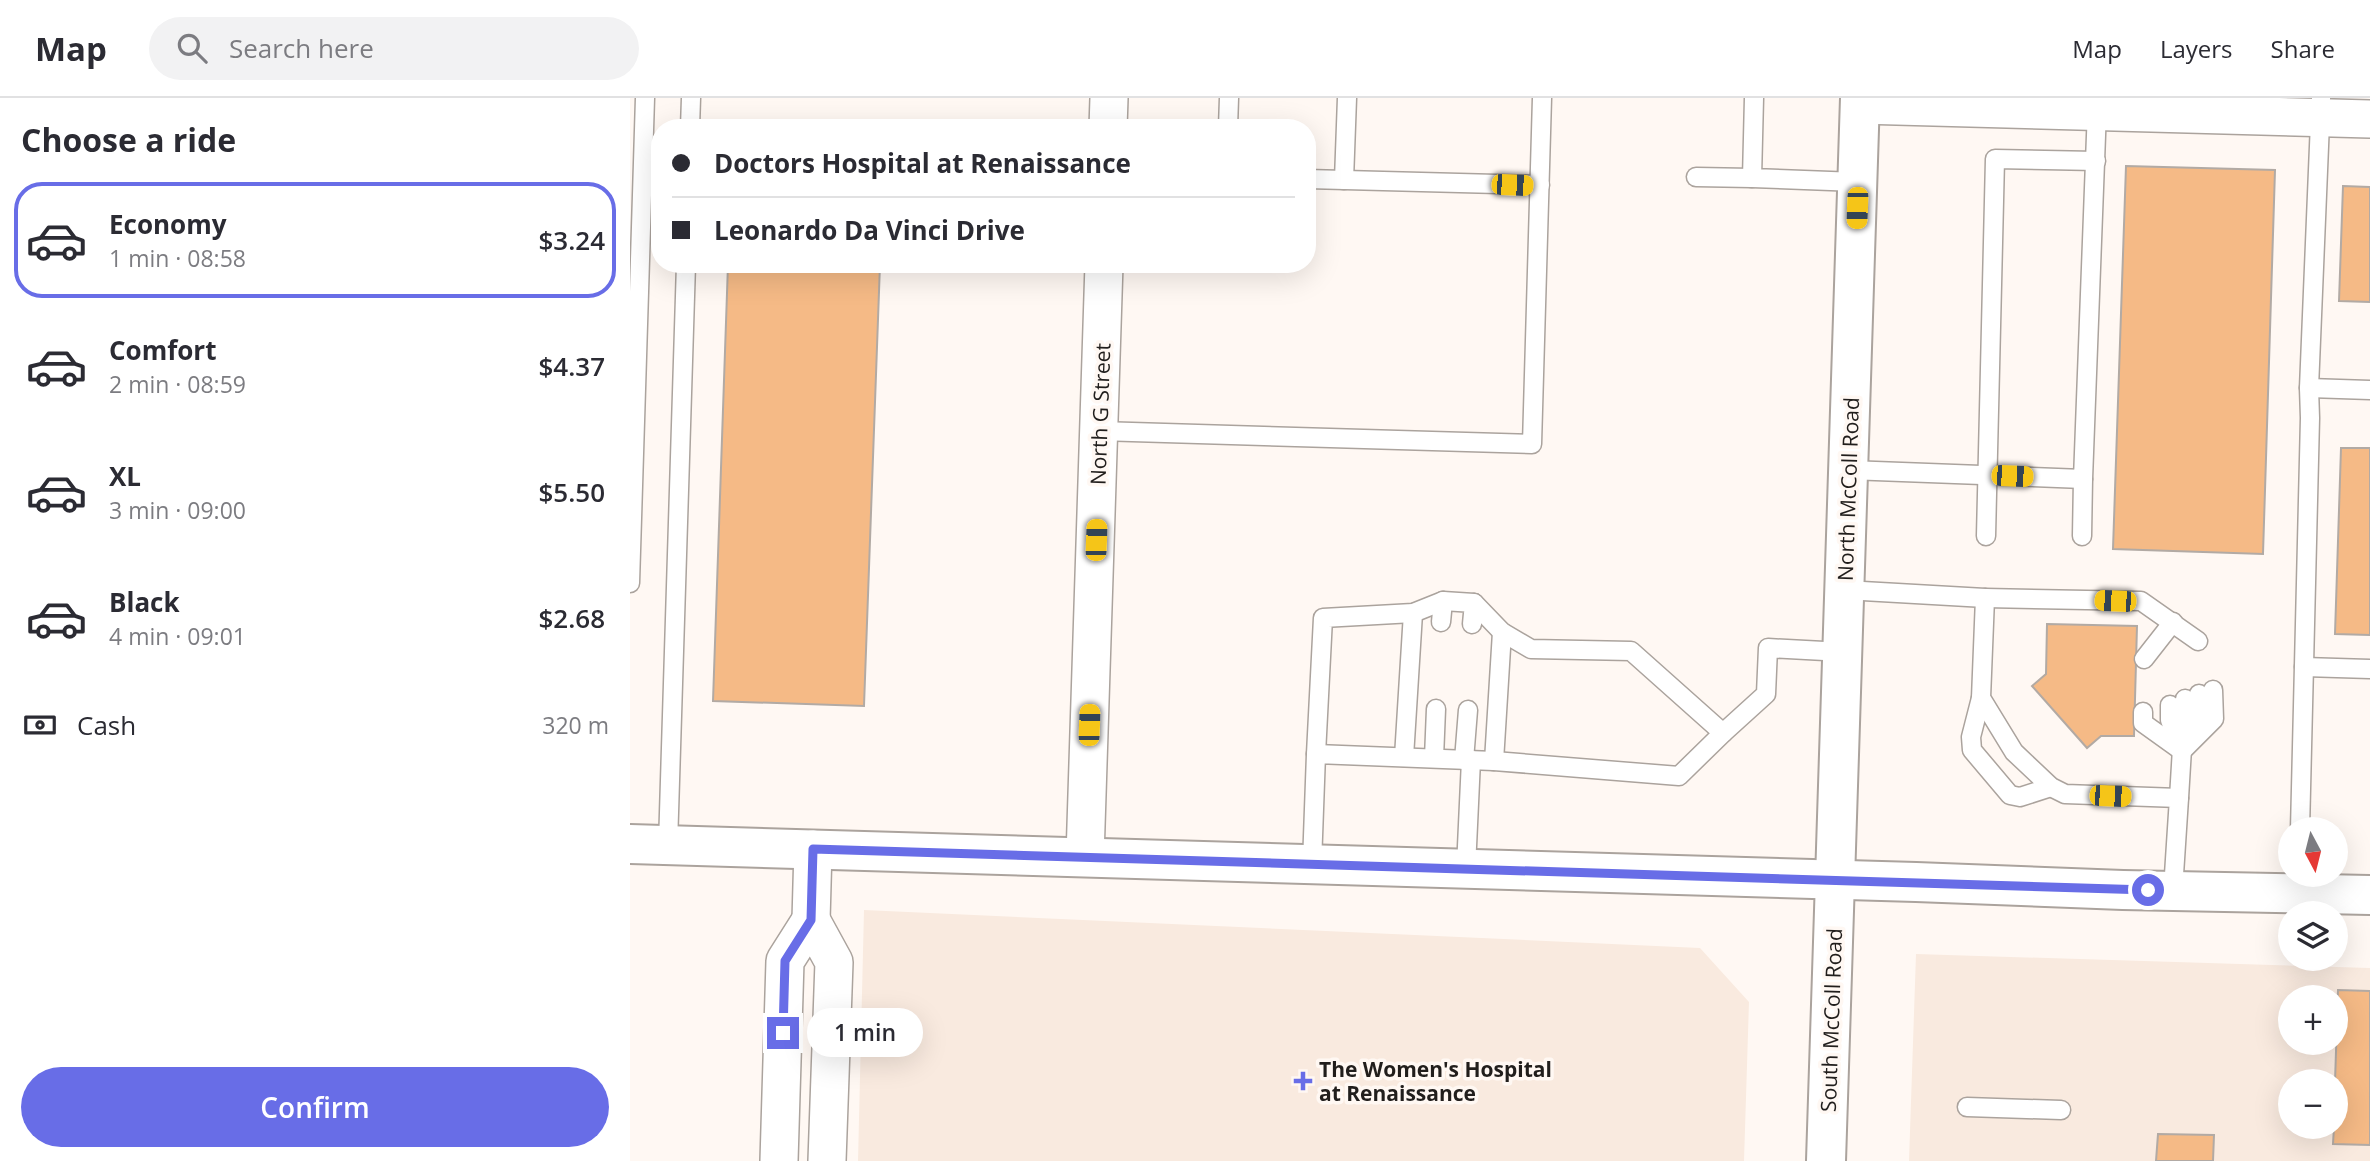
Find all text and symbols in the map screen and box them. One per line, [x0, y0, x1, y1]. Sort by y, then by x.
search box [149, 17, 639, 80]
text: Map [35, 26, 107, 71]
icon: search [173, 29, 211, 67]
text: Search here [229, 30, 374, 66]
text: Map [2072, 32, 2122, 65]
text: Layers [2160, 32, 2233, 65]
text: Share [2271, 32, 2335, 65]
text: Choose a ride [21, 118, 236, 161]
text: Doctors Hospital at Renaissance [714, 145, 1131, 181]
car [1491, 174, 1534, 196]
car [1846, 187, 1869, 229]
text: Economy [109, 206, 227, 242]
icon: car [25, 209, 88, 272]
text: Leonardo Da Vinci Drive [714, 212, 1025, 248]
text: $3.24 [538, 222, 605, 258]
text: 1 min · 08:58 [109, 242, 246, 274]
text: Comfort [109, 332, 216, 368]
icon: car [25, 335, 88, 398]
street label: North G Street [1084, 342, 1116, 486]
text: $4.37 [538, 348, 605, 384]
text: 2 min · 08:59 [109, 368, 246, 400]
street label: North McColl Road [1831, 397, 1865, 581]
text: XL [109, 458, 141, 494]
icon: car [25, 461, 88, 524]
car [1991, 465, 2034, 487]
text: $5.50 [538, 474, 605, 510]
text: 3 min · 09:00 [109, 494, 246, 526]
car [1085, 519, 1108, 561]
text: Black [109, 584, 180, 620]
icon: car [25, 587, 88, 650]
car [2094, 590, 2137, 612]
text: $2.68 [538, 600, 605, 636]
text: 4 min · 09:01 [109, 620, 246, 652]
car [1078, 704, 1101, 746]
icon: cash [21, 706, 59, 744]
text: Cash [77, 707, 136, 743]
text: 320 m [542, 709, 609, 741]
car [2089, 785, 2132, 807]
north arrow [2278, 817, 2348, 887]
map controls [2278, 817, 2348, 1139]
route start [2132, 874, 2164, 906]
button: layers [2278, 901, 2348, 971]
street label: South McColl Road [1814, 928, 1848, 1112]
button: + [2278, 985, 2348, 1055]
callout: 1 min [808, 1009, 923, 1058]
text: 1 min [834, 1016, 896, 1048]
route end [767, 1017, 799, 1049]
place label: The Women's Hospital at Renaissance [1319, 1055, 1552, 1107]
button: Confirm [21, 1067, 609, 1147]
button: − [2278, 1069, 2348, 1139]
marker: The Women's Hospital at Renaissance [1293, 1071, 1313, 1091]

